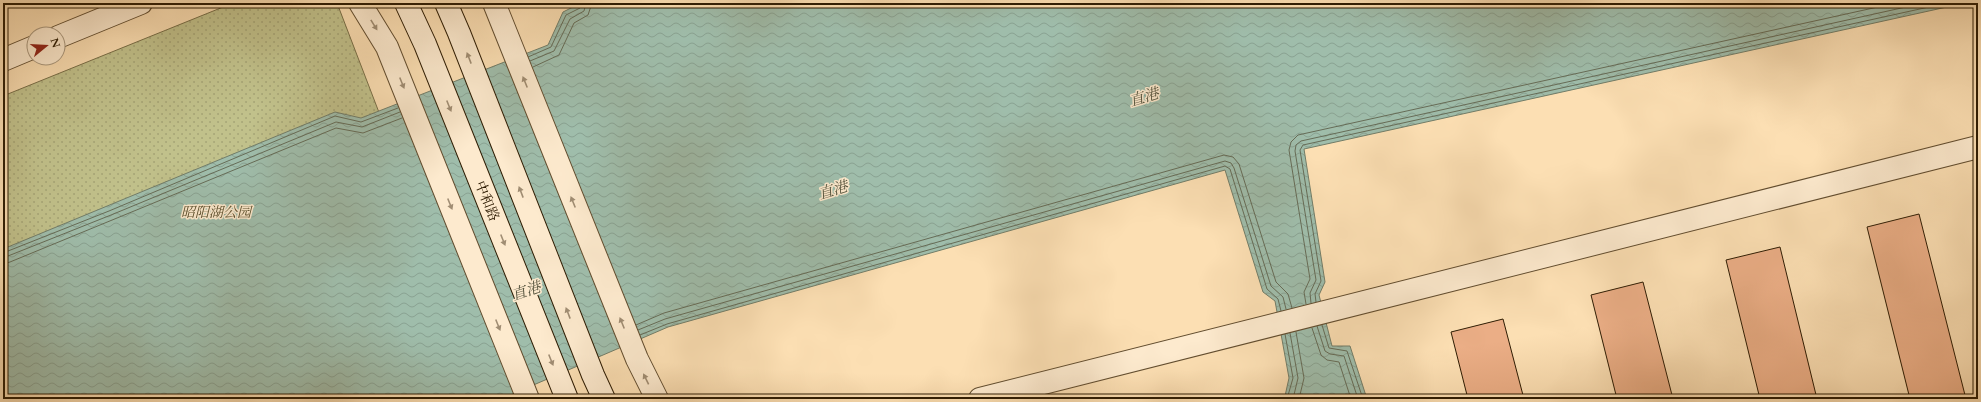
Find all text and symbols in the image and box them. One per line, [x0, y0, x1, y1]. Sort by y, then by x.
one-way arrow [370, 19, 377, 31]
north arrow [26, 26, 66, 66]
text: N [46, 36, 64, 50]
one-way arrow [465, 51, 471, 63]
one-way arrow [522, 76, 528, 87]
one-way arrow [399, 78, 405, 90]
water label: 直港 [1127, 82, 1163, 111]
one-way arrow [447, 100, 453, 112]
water label: 直港 [816, 175, 852, 204]
street label: 中和路 [470, 178, 504, 224]
one-way arrow [518, 185, 524, 197]
one-way arrow [570, 196, 576, 208]
one-way arrow [447, 198, 453, 209]
park label: 昭阳湖公园 [181, 203, 253, 222]
one-way arrow [500, 234, 506, 245]
water label: 直港 [509, 276, 545, 305]
one-way arrow [565, 307, 571, 319]
one-way arrow [619, 317, 625, 328]
one-way arrow [496, 319, 502, 331]
one-way arrow [549, 355, 555, 367]
one-way arrow [643, 373, 650, 385]

